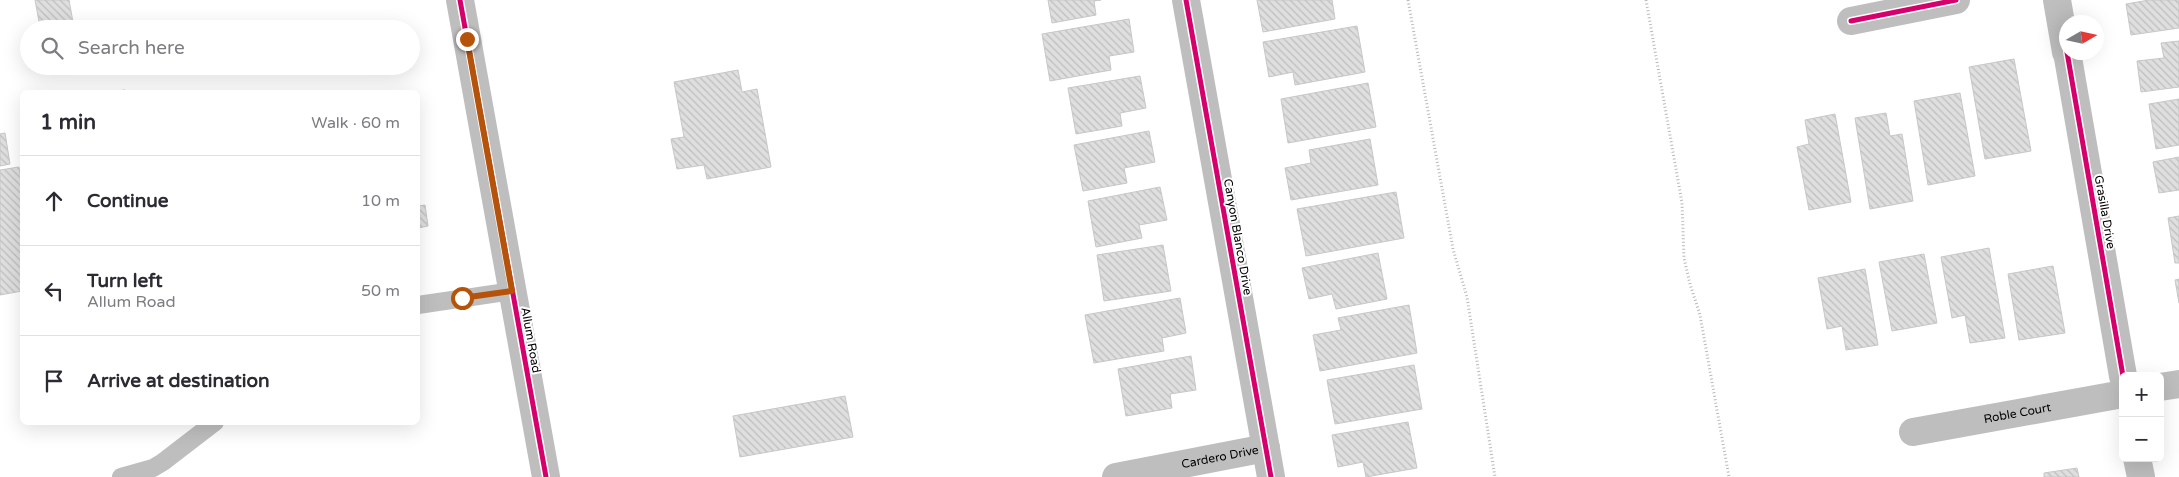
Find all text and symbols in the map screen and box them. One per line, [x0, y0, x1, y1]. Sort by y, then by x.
north arrow [2059, 15, 2104, 60]
search box [20, 20, 420, 75]
route end [456, 28, 479, 51]
icon: search [38, 34, 66, 62]
text: Search here [78, 37, 185, 59]
text: 1 min [40, 110, 96, 135]
text: Walk · 60 m [311, 113, 400, 133]
street label: Grasilla Drive [2092, 174, 2118, 250]
street label: Canyon Blanco Drive [1221, 178, 1255, 297]
icon: ahead [40, 187, 68, 215]
text: Continue [87, 190, 169, 212]
text: 10 m [361, 191, 400, 211]
text: Turn left [87, 270, 163, 292]
icon: left [40, 277, 68, 305]
text: 50 m [361, 281, 400, 301]
route start [451, 287, 474, 310]
text: Allum Road [87, 292, 176, 312]
street label: Allum Road [518, 306, 544, 374]
icon: arrive [40, 367, 68, 395]
text: Arrive at destination [87, 370, 270, 392]
map controls [2119, 372, 2164, 462]
button: + [2119, 372, 2164, 417]
street label: Roble Court [1982, 400, 2053, 426]
button: − [2119, 417, 2164, 462]
street label: Cardero Drive [1180, 443, 1260, 471]

